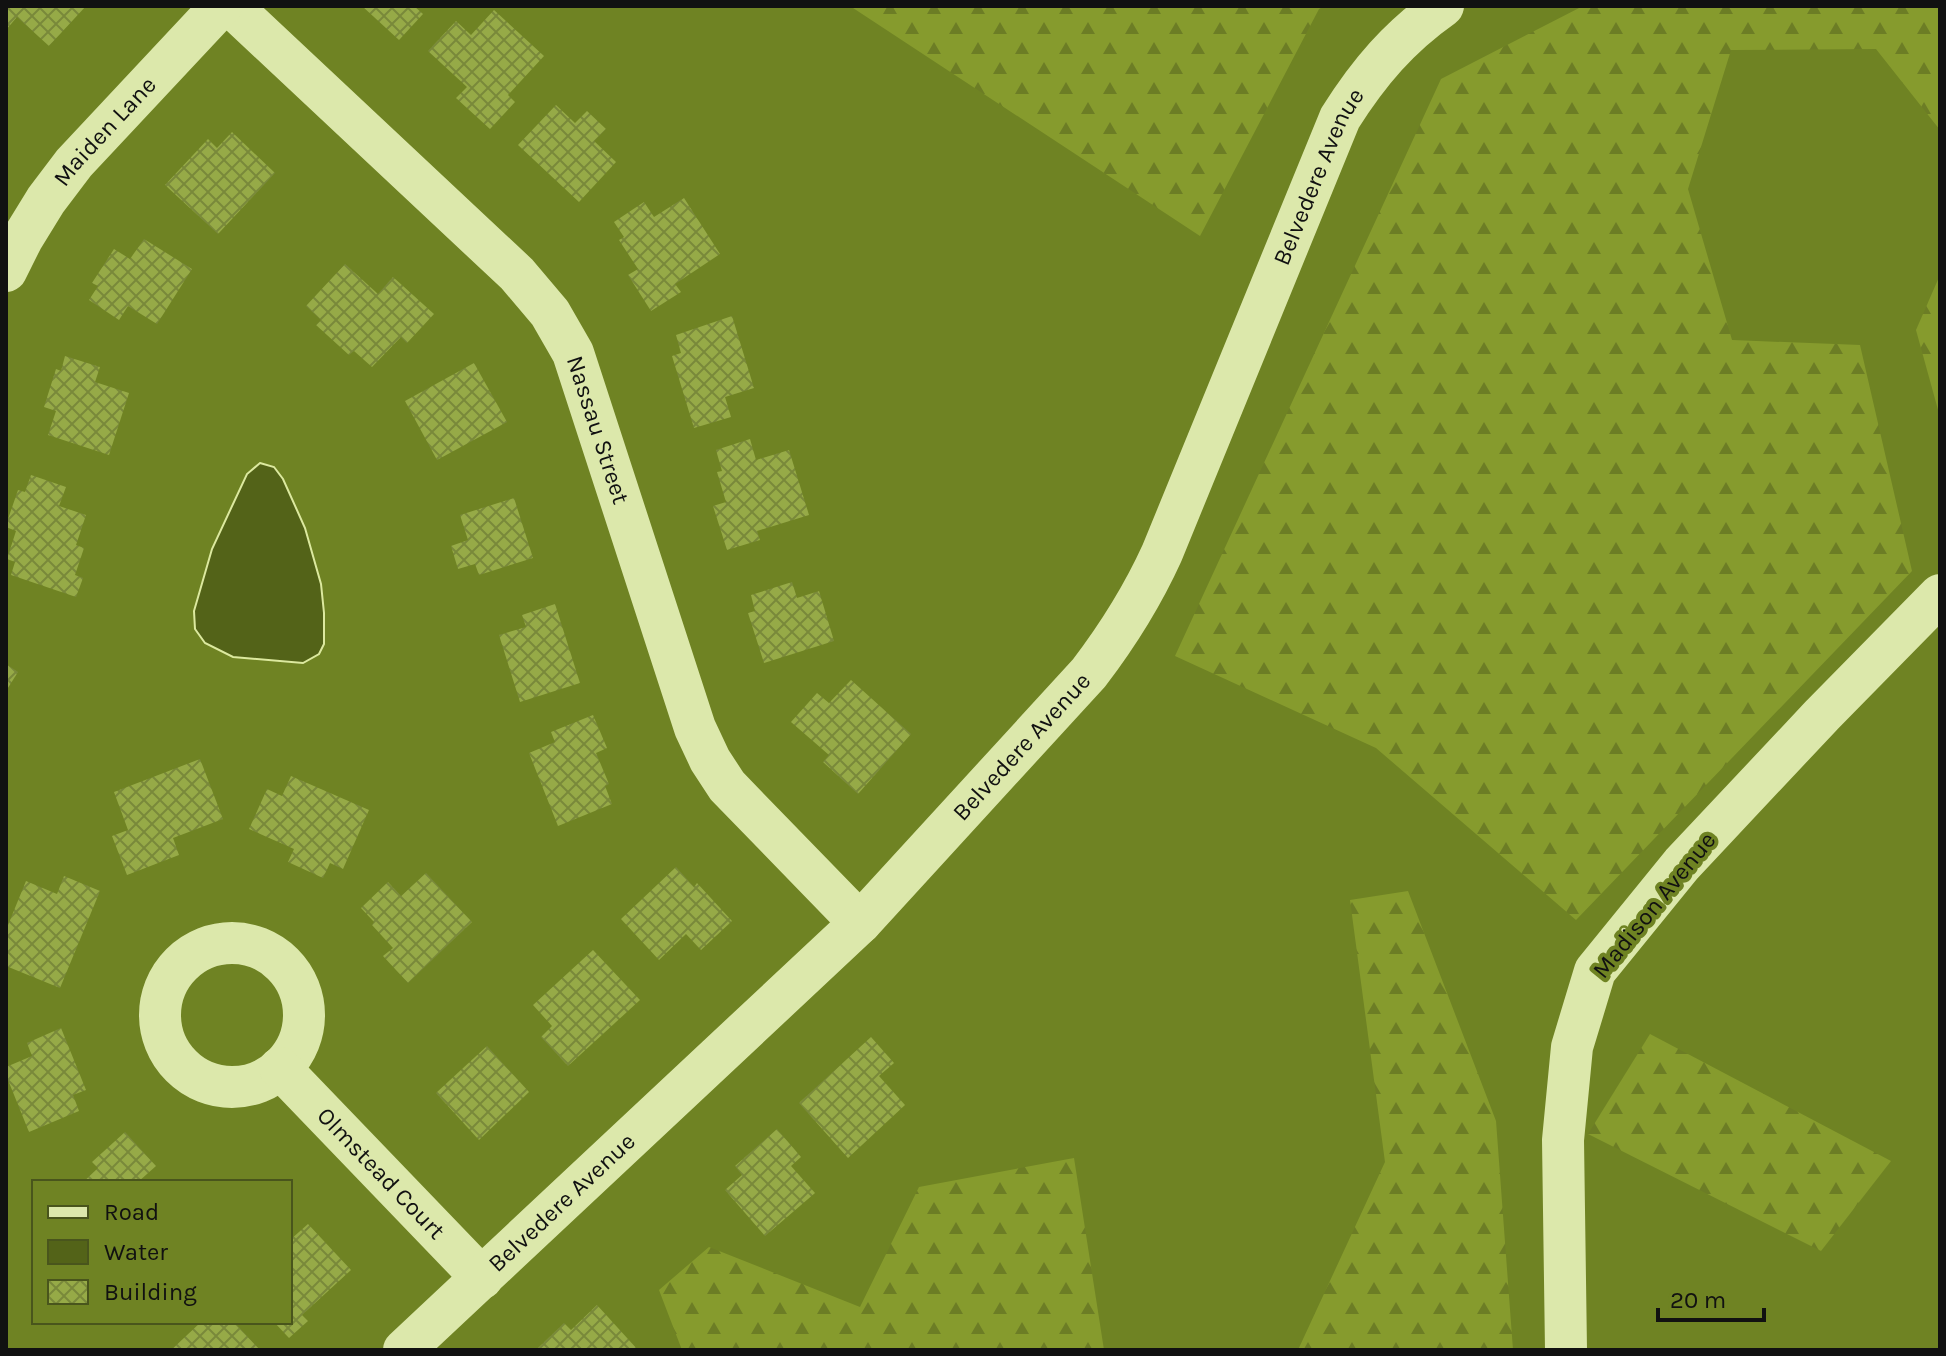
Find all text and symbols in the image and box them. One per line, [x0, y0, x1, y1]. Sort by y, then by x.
street label: Maiden Lane [48, 71, 162, 192]
street label: Belvedere Avenue [1267, 83, 1370, 269]
street label: Nassau Street [561, 352, 635, 508]
street label: Belvedere Avenue [947, 667, 1096, 826]
street label: Madison Avenue [1587, 826, 1721, 984]
street label: Olmstead Court [312, 1102, 451, 1245]
street label: Belvedere Avenue [483, 1127, 641, 1278]
legend [32, 1180, 292, 1324]
text: Road [104, 1198, 159, 1226]
text: Water [104, 1238, 168, 1266]
scale bar [1658, 1272, 1764, 1322]
text: Building [104, 1278, 197, 1306]
text: 20 m [1670, 1286, 1726, 1314]

